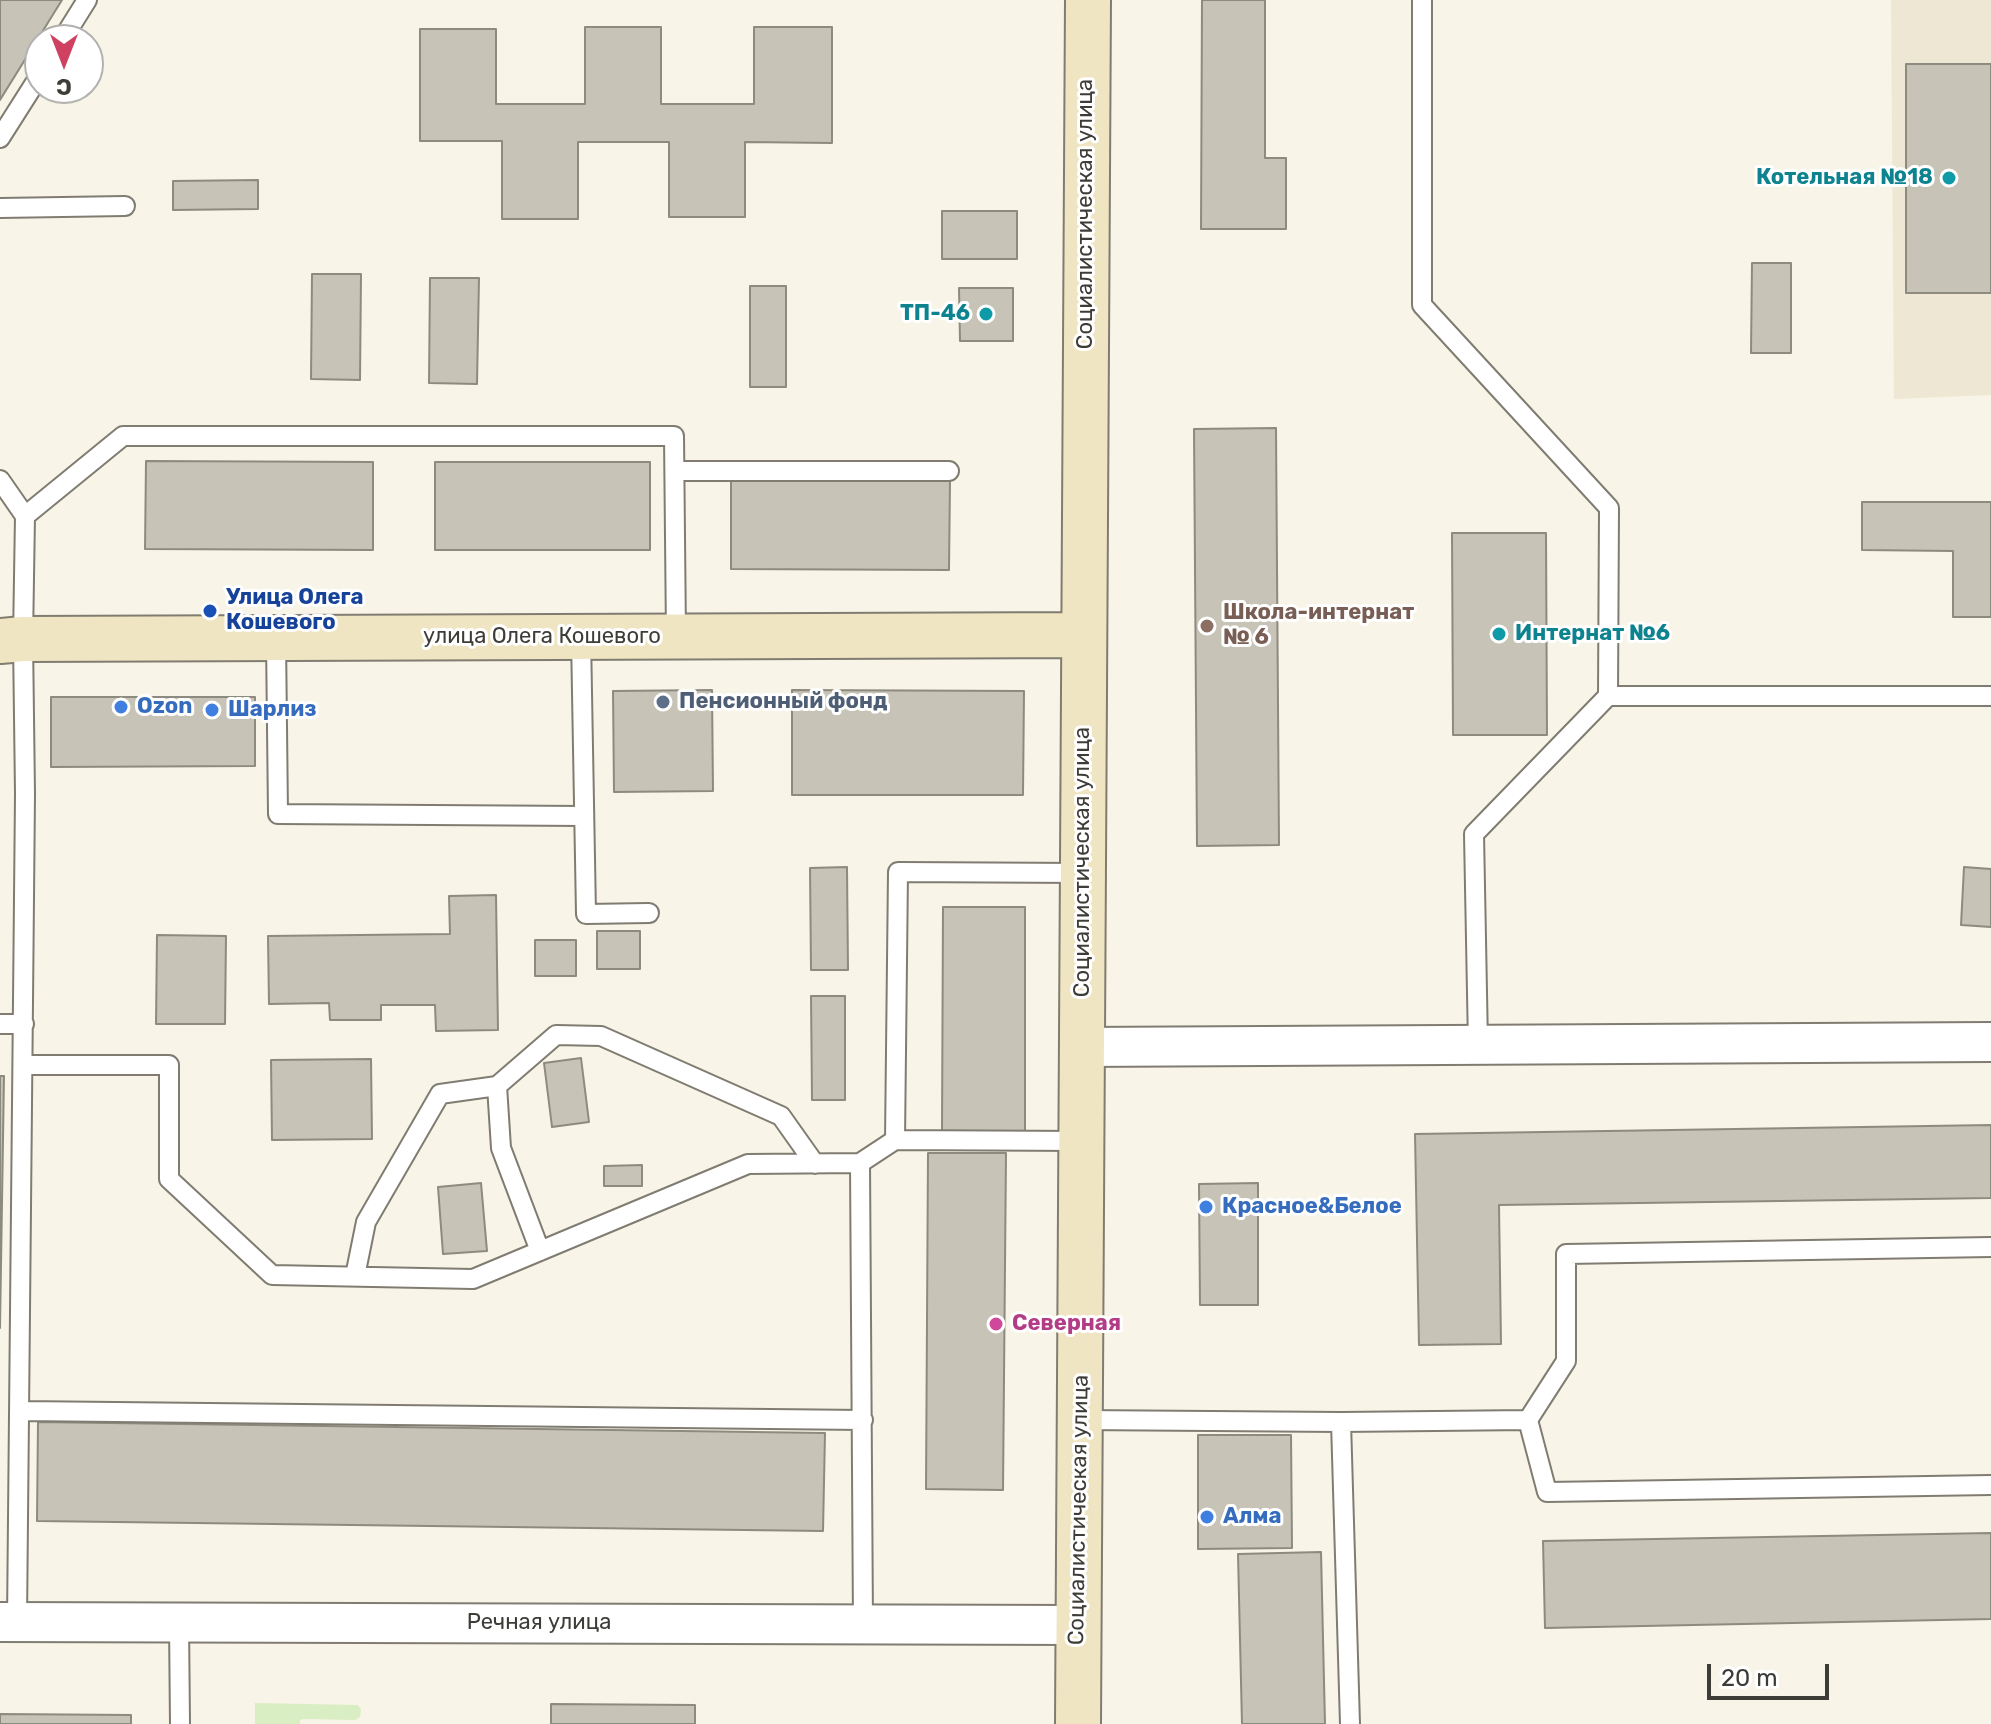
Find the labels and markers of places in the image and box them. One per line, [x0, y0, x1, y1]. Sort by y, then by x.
place label: Котельная №18 [1756, 165, 1933, 191]
marker: Котельная №18 [1940, 169, 1958, 187]
place label: ТП-46 [900, 301, 970, 327]
marker: ТП-46 [977, 305, 995, 323]
place label: Улица Олега Кошевого [226, 585, 364, 636]
place label: Школа-интернат № 6 [1223, 600, 1414, 652]
marker: Улица Олега Кошевого [201, 602, 219, 620]
marker: Школа-интернат № 6 [1198, 617, 1216, 635]
place label: Интернат №6 [1515, 621, 1670, 647]
marker: Интернат №6 [1490, 625, 1508, 643]
place label: Пенсионный фонд [679, 689, 888, 715]
marker: Пенсионный фонд [654, 693, 672, 711]
place label: Ozon [137, 694, 192, 720]
place label: Шарлиз [228, 697, 316, 723]
marker: Ozon [112, 698, 130, 716]
marker: Шарлиз [203, 701, 221, 719]
place label: Красное&Белое [1222, 1194, 1402, 1220]
marker: Красное&Белое [1197, 1198, 1215, 1216]
place label: Северная [1012, 1311, 1121, 1337]
marker: Северная [987, 1315, 1005, 1333]
place label: Алма [1223, 1504, 1281, 1530]
marker: Алма [1198, 1508, 1216, 1526]

